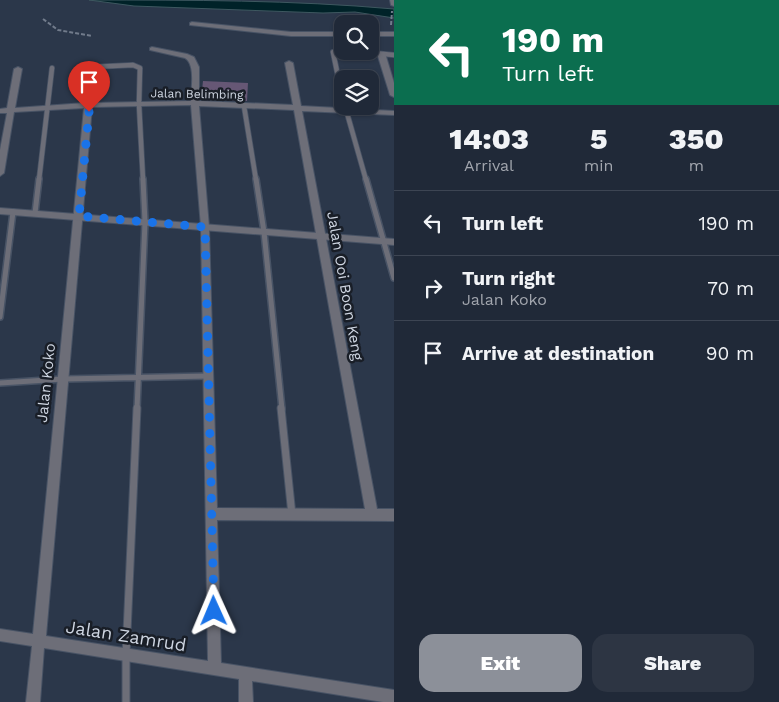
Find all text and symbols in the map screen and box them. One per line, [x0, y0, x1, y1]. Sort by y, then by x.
map controls [334, 15, 379, 115]
button: search [334, 15, 379, 60]
text: 190 m [502, 19, 604, 61]
icon: left [419, 20, 484, 85]
pin [68, 61, 110, 112]
text: Turn left [502, 61, 594, 86]
icon: arrive [75, 68, 103, 96]
button: layers [334, 70, 379, 115]
street label: Jalan Belimbing [150, 86, 244, 102]
text: 14:03 [449, 121, 529, 156]
text: 5 [590, 121, 608, 156]
text: 350 [669, 121, 724, 156]
text: Arrival [464, 156, 514, 175]
text: min [584, 156, 614, 175]
text: m [689, 156, 704, 175]
icon: left [419, 209, 447, 237]
street label: Jalan Ooi Boon Keng [323, 210, 367, 362]
text: Turn left [462, 212, 543, 235]
text: 190 m [698, 212, 754, 235]
text: Turn right [462, 267, 555, 290]
icon: right [419, 274, 447, 302]
text: 70 m [707, 277, 754, 300]
text: Jalan Koko [462, 290, 547, 309]
icon: arrive [419, 339, 447, 367]
street label: Jalan Koko [33, 342, 59, 424]
text: Arrive at destination [462, 342, 654, 365]
text: 90 m [706, 342, 754, 365]
position arrow [187, 584, 239, 636]
street label: Jalan Zamrud [64, 616, 188, 655]
button: Exit [419, 634, 582, 692]
button: Share [592, 634, 754, 692]

